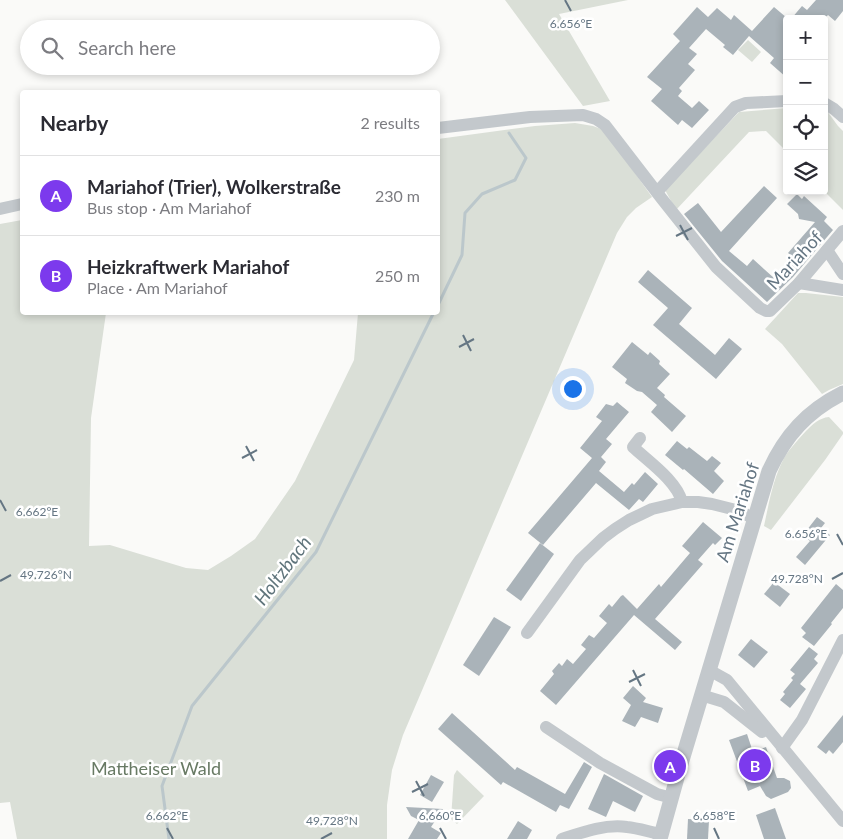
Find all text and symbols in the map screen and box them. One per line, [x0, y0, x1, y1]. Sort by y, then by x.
map controls [783, 15, 828, 195]
button: + [783, 15, 828, 60]
text: 6.656°E [550, 16, 592, 31]
search box [20, 20, 440, 75]
icon: search [38, 34, 66, 62]
text: Search here [78, 36, 176, 59]
button: − [783, 60, 828, 105]
button: locate [783, 105, 828, 150]
text: Nearby [40, 110, 108, 135]
text: 2 results [360, 113, 420, 132]
button: layers [783, 150, 828, 195]
text: Mariahof (Trier), Wolkerstraße [87, 175, 341, 198]
text: A [50, 186, 62, 205]
text: 230 m [375, 186, 420, 205]
text: Bus stop · Am Mariahof [87, 198, 251, 217]
street label: Mariahof [762, 226, 827, 294]
text: Heizkraftwerk Mariahof [87, 255, 289, 278]
text: B [51, 266, 61, 285]
text: 250 m [375, 266, 420, 285]
text: Place · Am Mariahof [87, 278, 228, 297]
your location [560, 376, 586, 402]
street label: Am Mariahof [711, 459, 764, 564]
text: 6.662°E [16, 504, 58, 519]
text: 6.656°E [785, 526, 827, 541]
water label: Holtzbach [249, 531, 315, 609]
text: 49.726°N [20, 567, 72, 582]
text: 49.728°N [771, 571, 823, 586]
pin: B [739, 746, 771, 784]
pin: A [654, 747, 686, 785]
park label: Mattheiser Wald [91, 757, 221, 779]
text: 6.662°E [146, 808, 188, 823]
text: 6.660°E [419, 808, 461, 823]
text: 6.658°E [693, 808, 735, 823]
text: 49.728°N [306, 813, 358, 828]

